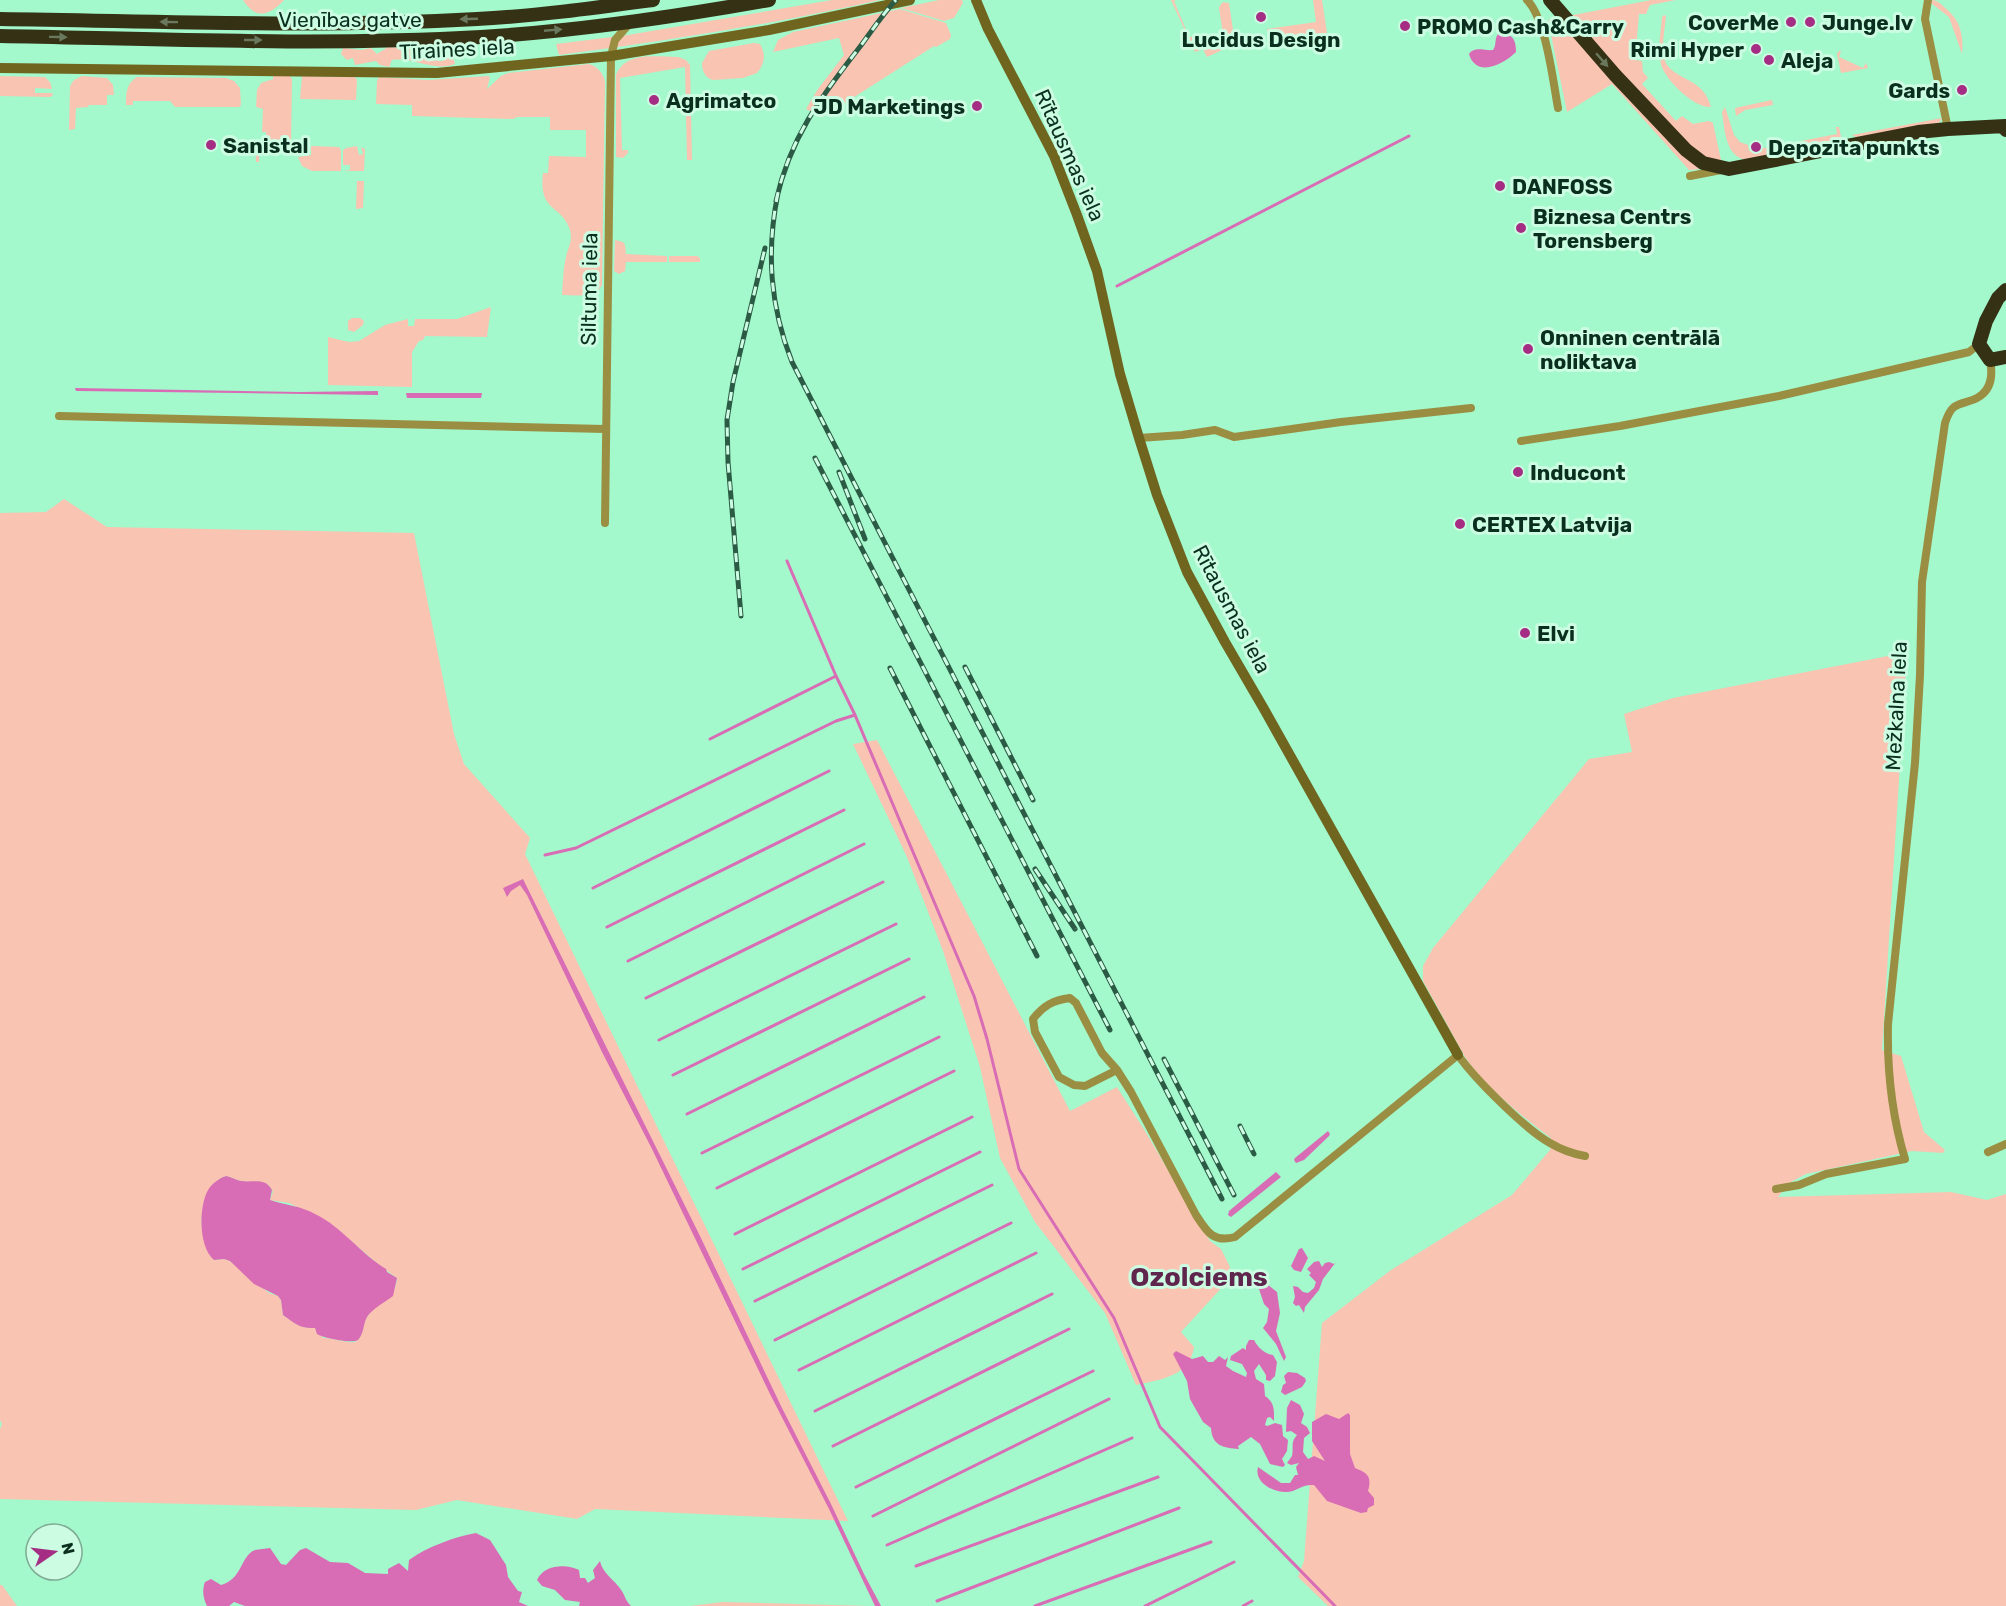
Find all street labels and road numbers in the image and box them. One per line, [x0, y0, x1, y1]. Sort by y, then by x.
street label: Vienības gatve [278, 7, 422, 32]
street label: Tīraines iela [399, 33, 515, 65]
street label: Rītausmas iela [1030, 85, 1110, 225]
street label: Siltuma iela [576, 232, 602, 346]
street label: Rītausmas iela [1188, 541, 1276, 677]
street label: Mežkalna iela [1880, 641, 1912, 771]

